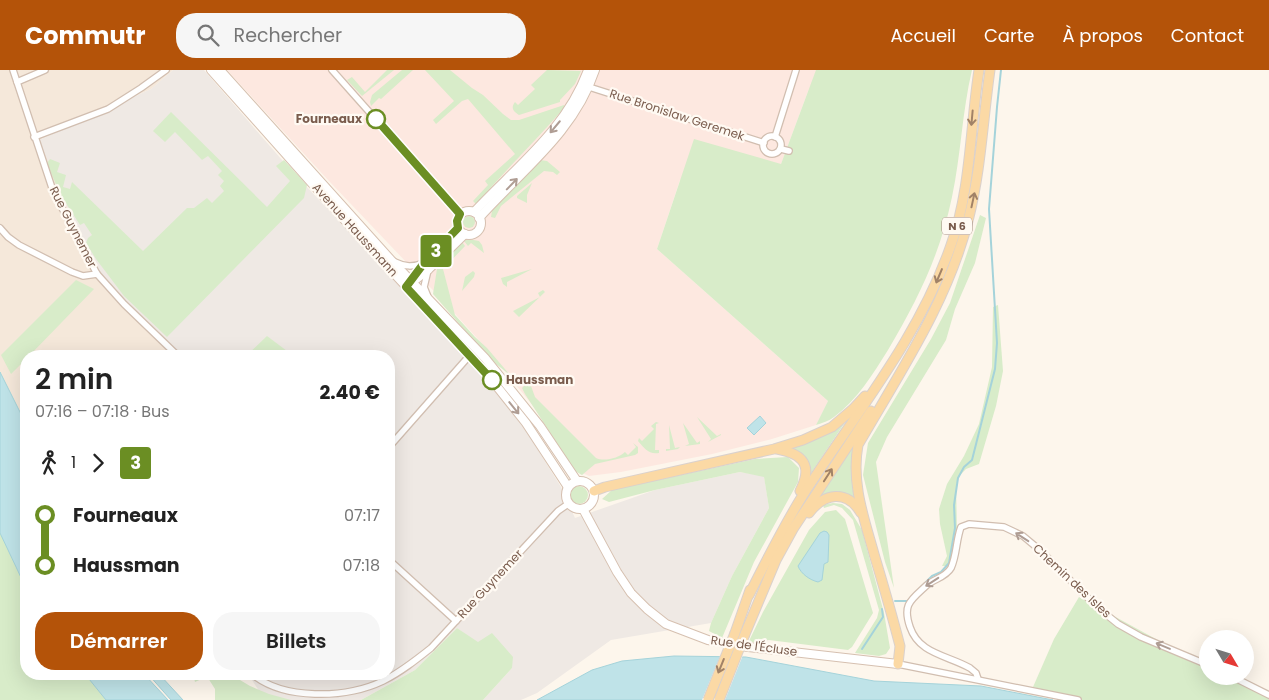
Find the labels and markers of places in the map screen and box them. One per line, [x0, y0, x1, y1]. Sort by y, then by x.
marker: Fourneaux [366, 109, 386, 129]
place label: Fourneaux [296, 110, 363, 127]
marker: Haussman [482, 370, 502, 390]
place label: Haussman [506, 371, 573, 388]

